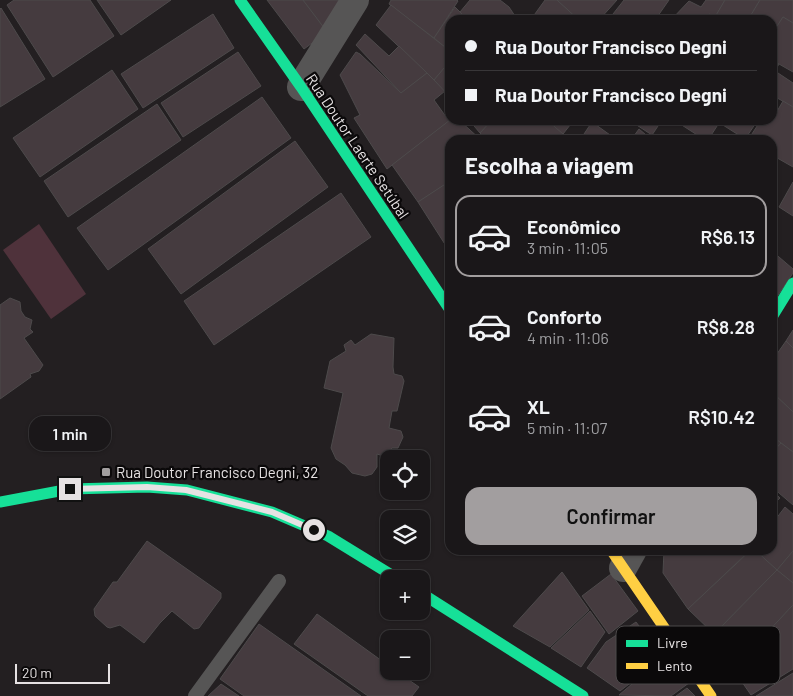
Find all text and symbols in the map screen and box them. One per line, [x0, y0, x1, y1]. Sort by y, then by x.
text: Rua Doutor Francisco Degni [495, 35, 727, 58]
street label: Rua Doutor Laerte Setúbal [303, 70, 413, 222]
text: Rua Doutor Francisco Degni [495, 83, 727, 106]
text: Escolha a viagem [465, 152, 634, 178]
icon: car [467, 214, 512, 259]
text: Econômico [527, 215, 621, 238]
text: R$6.13 [701, 225, 755, 248]
text: 3 min · 11:05 [527, 238, 608, 257]
icon: car [467, 304, 512, 349]
text: Conforto [527, 305, 602, 328]
text: R$8.28 [697, 315, 755, 338]
text: 4 min · 11:06 [527, 328, 609, 347]
icon: car [467, 394, 512, 439]
text: XL [527, 395, 550, 418]
text: R$10.42 [688, 405, 755, 428]
callout: 1 min [29, 416, 111, 452]
text: 5 min · 11:07 [527, 418, 607, 437]
text: 1 min [53, 424, 87, 443]
map controls [380, 450, 430, 680]
button: locate [380, 450, 430, 500]
place label: Rua Doutor Francisco Degni, 32 [116, 463, 318, 481]
marker: Rua Doutor Francisco Degni, 32 [100, 466, 112, 478]
route end [59, 478, 81, 500]
button: Confirmar [465, 487, 757, 545]
button: layers [380, 510, 430, 560]
route start [303, 519, 325, 541]
button: + [380, 570, 430, 620]
legend [616, 626, 780, 684]
button: − [380, 630, 430, 680]
text: Livre [657, 634, 688, 651]
text: Lento [657, 657, 692, 674]
scale bar [15, 661, 110, 684]
text: 20 m [22, 664, 52, 681]

